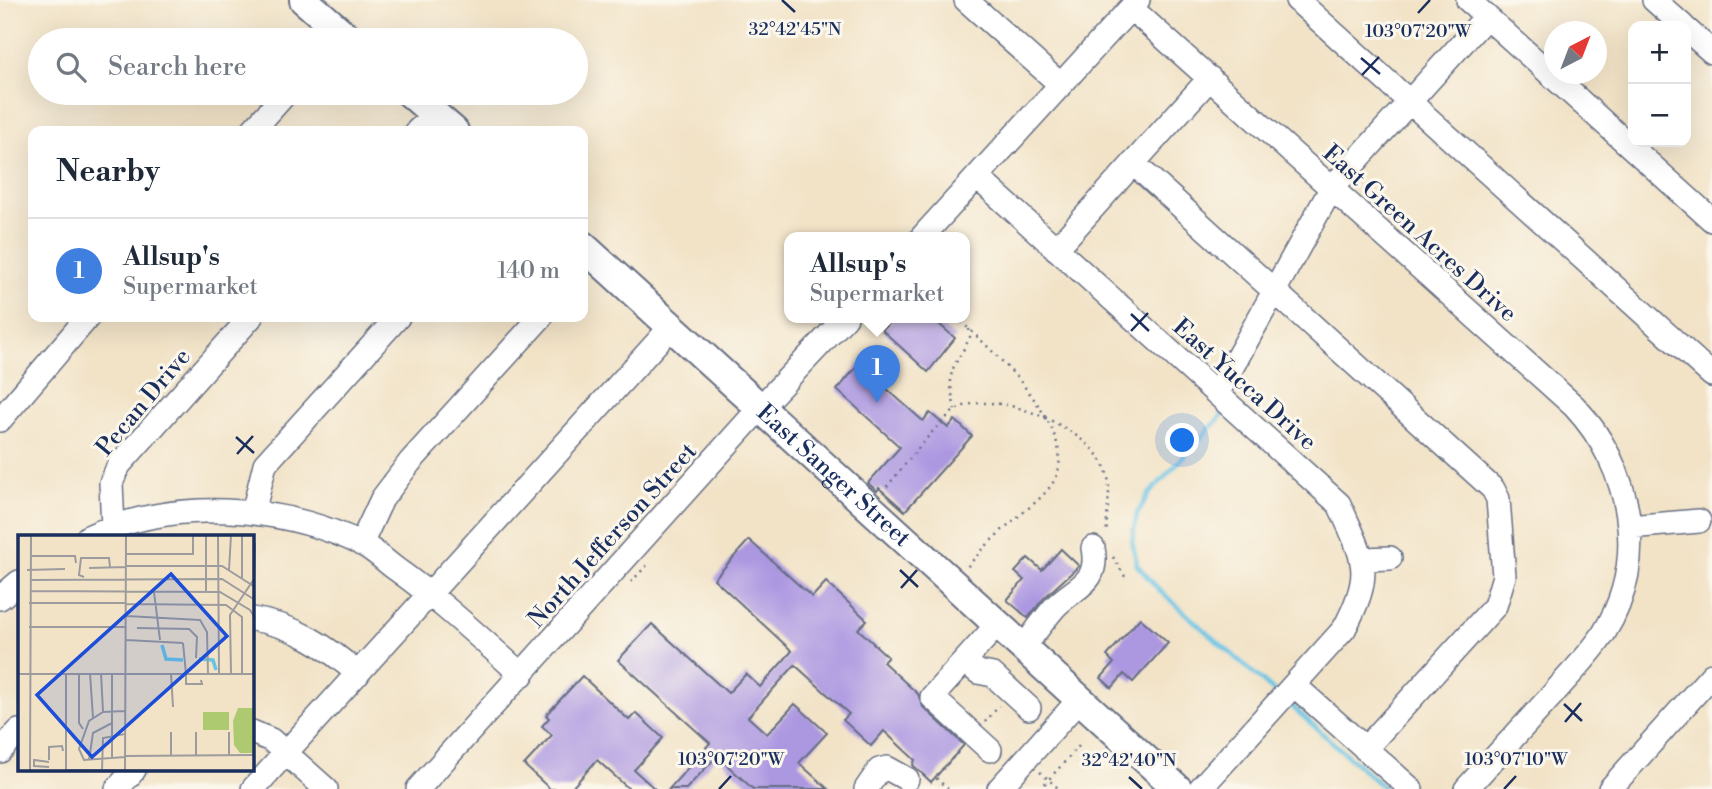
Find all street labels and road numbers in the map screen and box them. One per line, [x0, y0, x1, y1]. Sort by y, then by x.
street label: East Green Acres Drive [1316, 139, 1523, 329]
street label: East Yucca Drive [1166, 312, 1322, 457]
street label: Pecan Drive [90, 343, 198, 463]
street label: East Sanger Street [750, 398, 917, 554]
street label: North Jefferson Street [522, 437, 704, 634]

